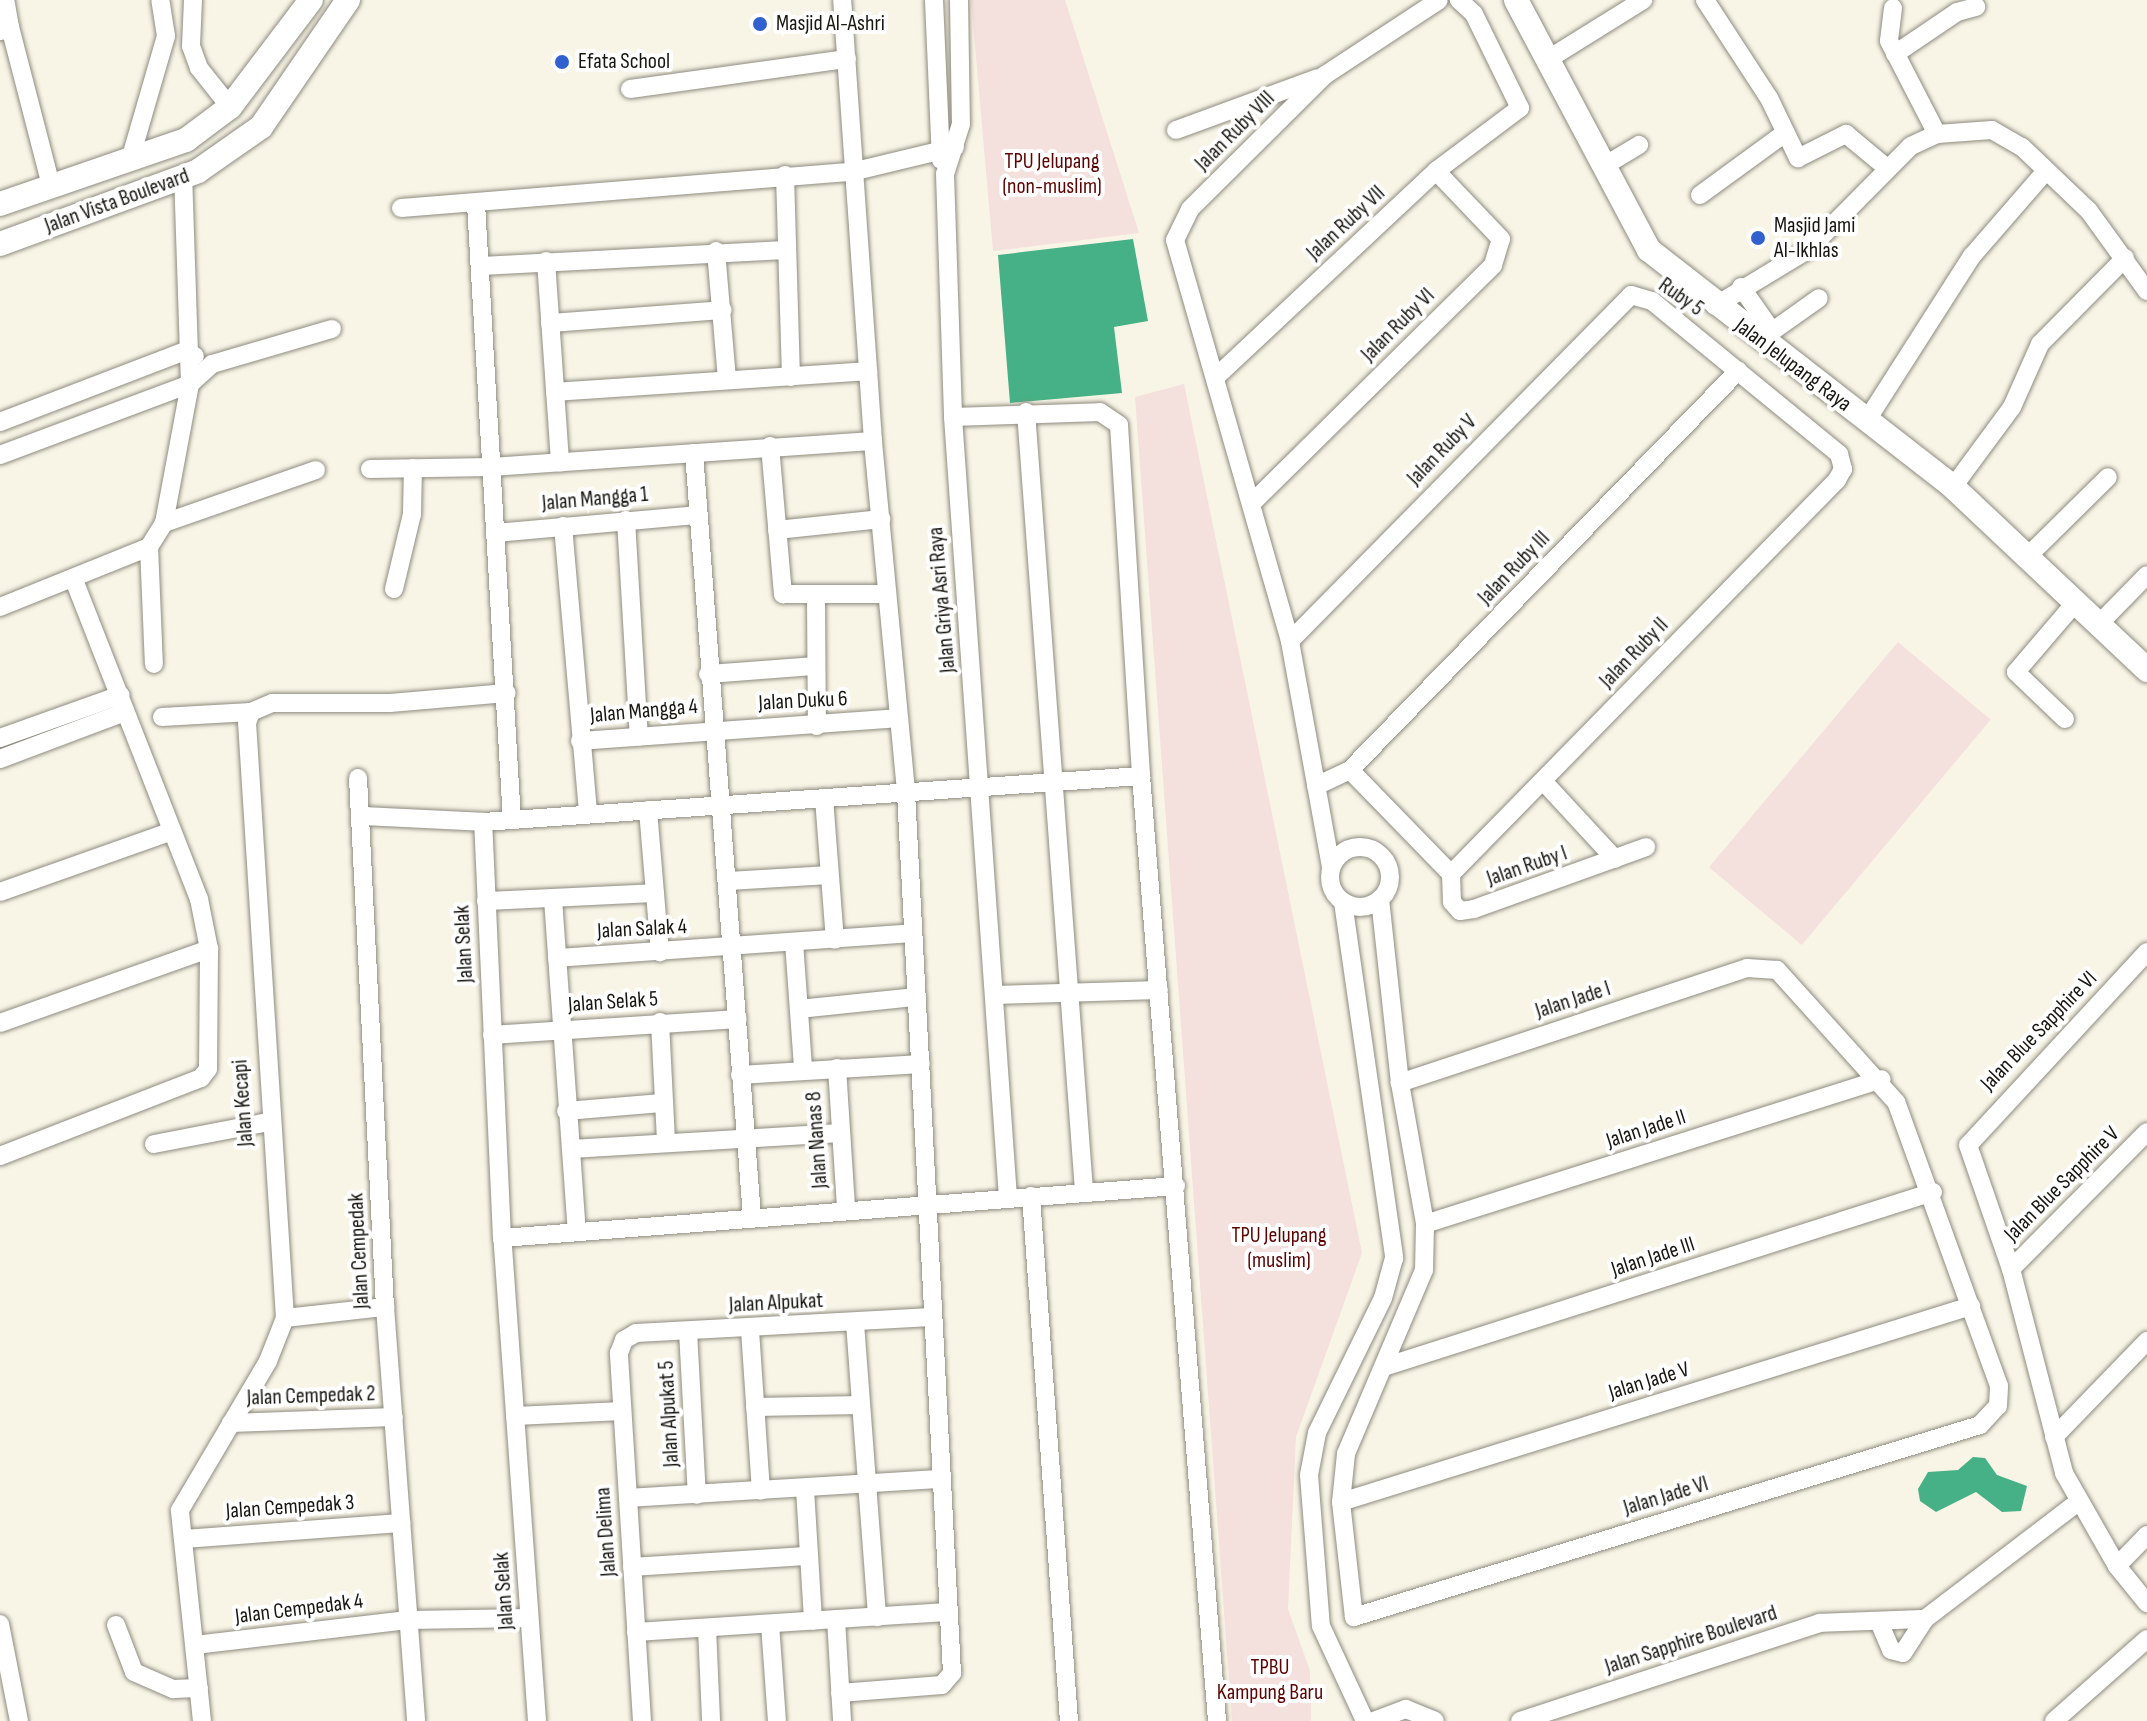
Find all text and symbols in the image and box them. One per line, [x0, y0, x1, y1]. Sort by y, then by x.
place label: Masjid Al-Ashri [776, 11, 885, 37]
marker: Masjid Al-Ashri [751, 15, 769, 33]
place label: Efata School [578, 49, 670, 75]
marker: Efata School [553, 53, 571, 71]
street label: Jalan Ruby VIII [1190, 86, 1280, 176]
park label: TPU Jelupang (non-muslim) [1002, 148, 1102, 200]
street label: Jalan Vista Boulevard [41, 163, 193, 239]
street label: Jalan Ruby VII [1301, 180, 1391, 266]
place label: Masjid Jami Al-Ikhlas [1774, 212, 1855, 264]
marker: Masjid Jami Al-Ikhlas [1749, 229, 1767, 247]
street label: Ruby 5 [1653, 272, 1709, 322]
street label: Jalan Ruby VI [1356, 283, 1440, 367]
street label: Jalan Jelupang Raya [1729, 313, 1857, 417]
street label: Jalan Ruby V [1402, 409, 1482, 491]
street label: Jalan Mangga 1 [541, 481, 649, 517]
street label: Jalan Griya Asri Raya [922, 526, 962, 674]
street label: Jalan Ruby III [1473, 526, 1555, 610]
street label: Jalan Ruby II [1594, 612, 1674, 694]
street label: Jalan Duku 6 [758, 685, 848, 717]
street label: Jalan Mangga 4 [589, 693, 699, 729]
street label: Jalan Ruby I [1483, 840, 1571, 892]
street label: Jalan Selak [449, 905, 479, 983]
street label: Jalan Salak 4 [596, 913, 688, 945]
street label: Jalan Blue Sapphire VI [1975, 966, 2103, 1096]
street label: Jalan Jade I [1532, 975, 1614, 1025]
street label: Jalan Selak 5 [567, 986, 659, 1018]
street label: Jalan Kecapi [227, 1059, 259, 1147]
street label: Jalan Nanas 8 [800, 1091, 834, 1189]
street label: Jalan Jade II [1603, 1104, 1689, 1154]
street label: Jalan Blue Sapphire V [1999, 1121, 2125, 1247]
street label: Jalan Cempedak [343, 1192, 375, 1310]
park label: TPU Jelupang (muslim) [1232, 1222, 1326, 1274]
street label: Jalan Jade III [1608, 1231, 1698, 1283]
street label: Jalan Alpukat [728, 1287, 824, 1319]
street label: Jalan Jade V [1606, 1356, 1692, 1406]
street label: Jalan Alpukat 5 [653, 1360, 685, 1468]
street label: Jalan Cempedak 2 [246, 1381, 376, 1411]
street label: Jalan Jade VI [1620, 1471, 1712, 1521]
street label: Jalan Delima [590, 1487, 622, 1577]
street label: Jalan Cempedak 3 [225, 1489, 355, 1525]
street label: Jalan Selak [488, 1551, 520, 1631]
street label: Jalan Cempedak 4 [234, 1588, 364, 1630]
street label: Jalan Sapphire Boulevard [1602, 1600, 1780, 1680]
park label: TPBU Kampung Baru [1217, 1654, 1323, 1706]

